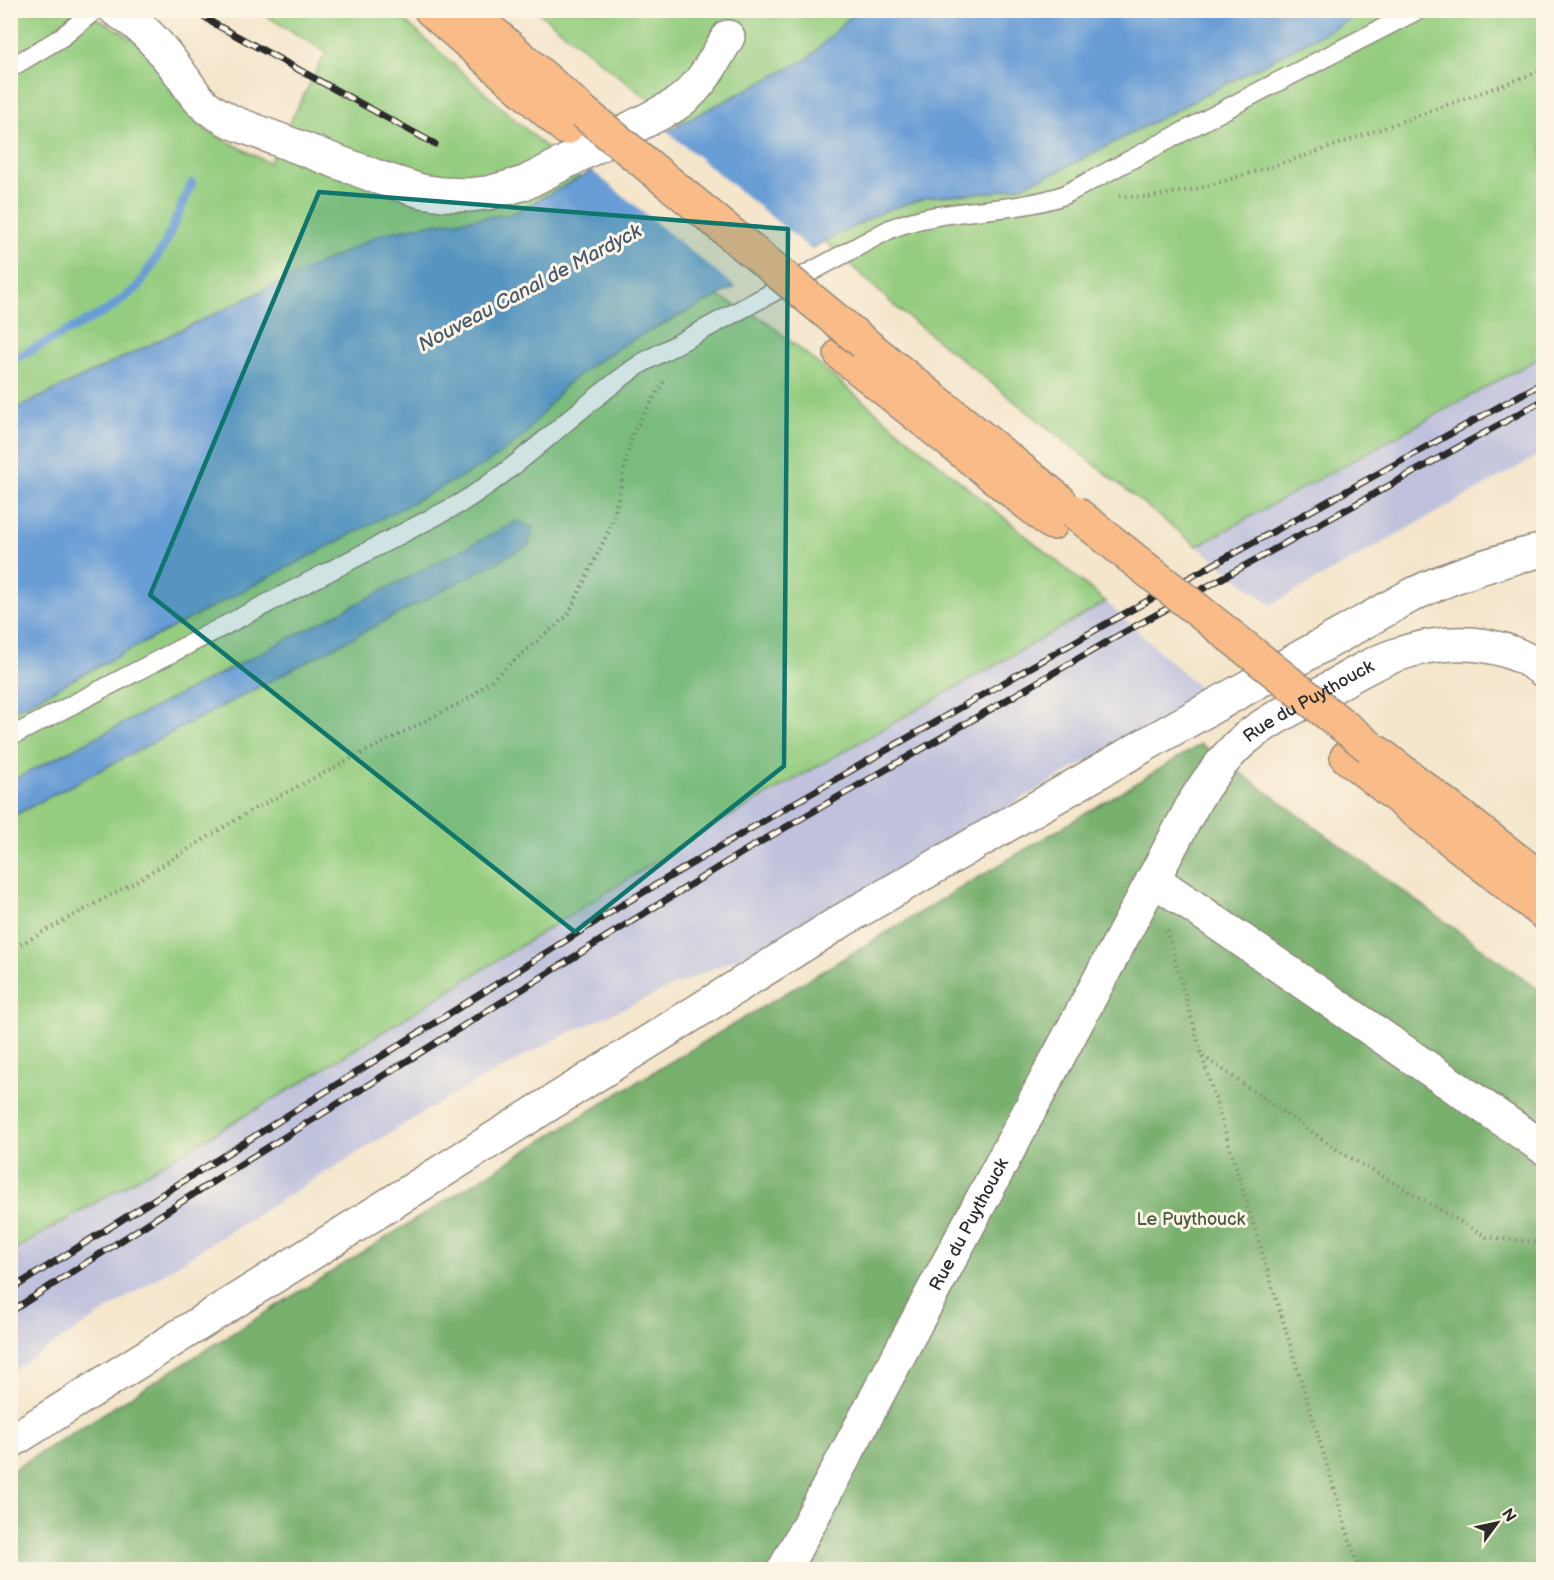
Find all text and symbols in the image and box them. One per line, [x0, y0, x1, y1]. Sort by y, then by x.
water label: Nouveau Canal de Mardyck [414, 218, 647, 357]
street label: Rue du Puythouck [1239, 655, 1377, 747]
street label: Rue du Puythouck [925, 1154, 1013, 1294]
park label: Le Puythouck [1137, 1209, 1246, 1230]
north arrow [1467, 1493, 1527, 1553]
text: N [1497, 1505, 1520, 1526]

